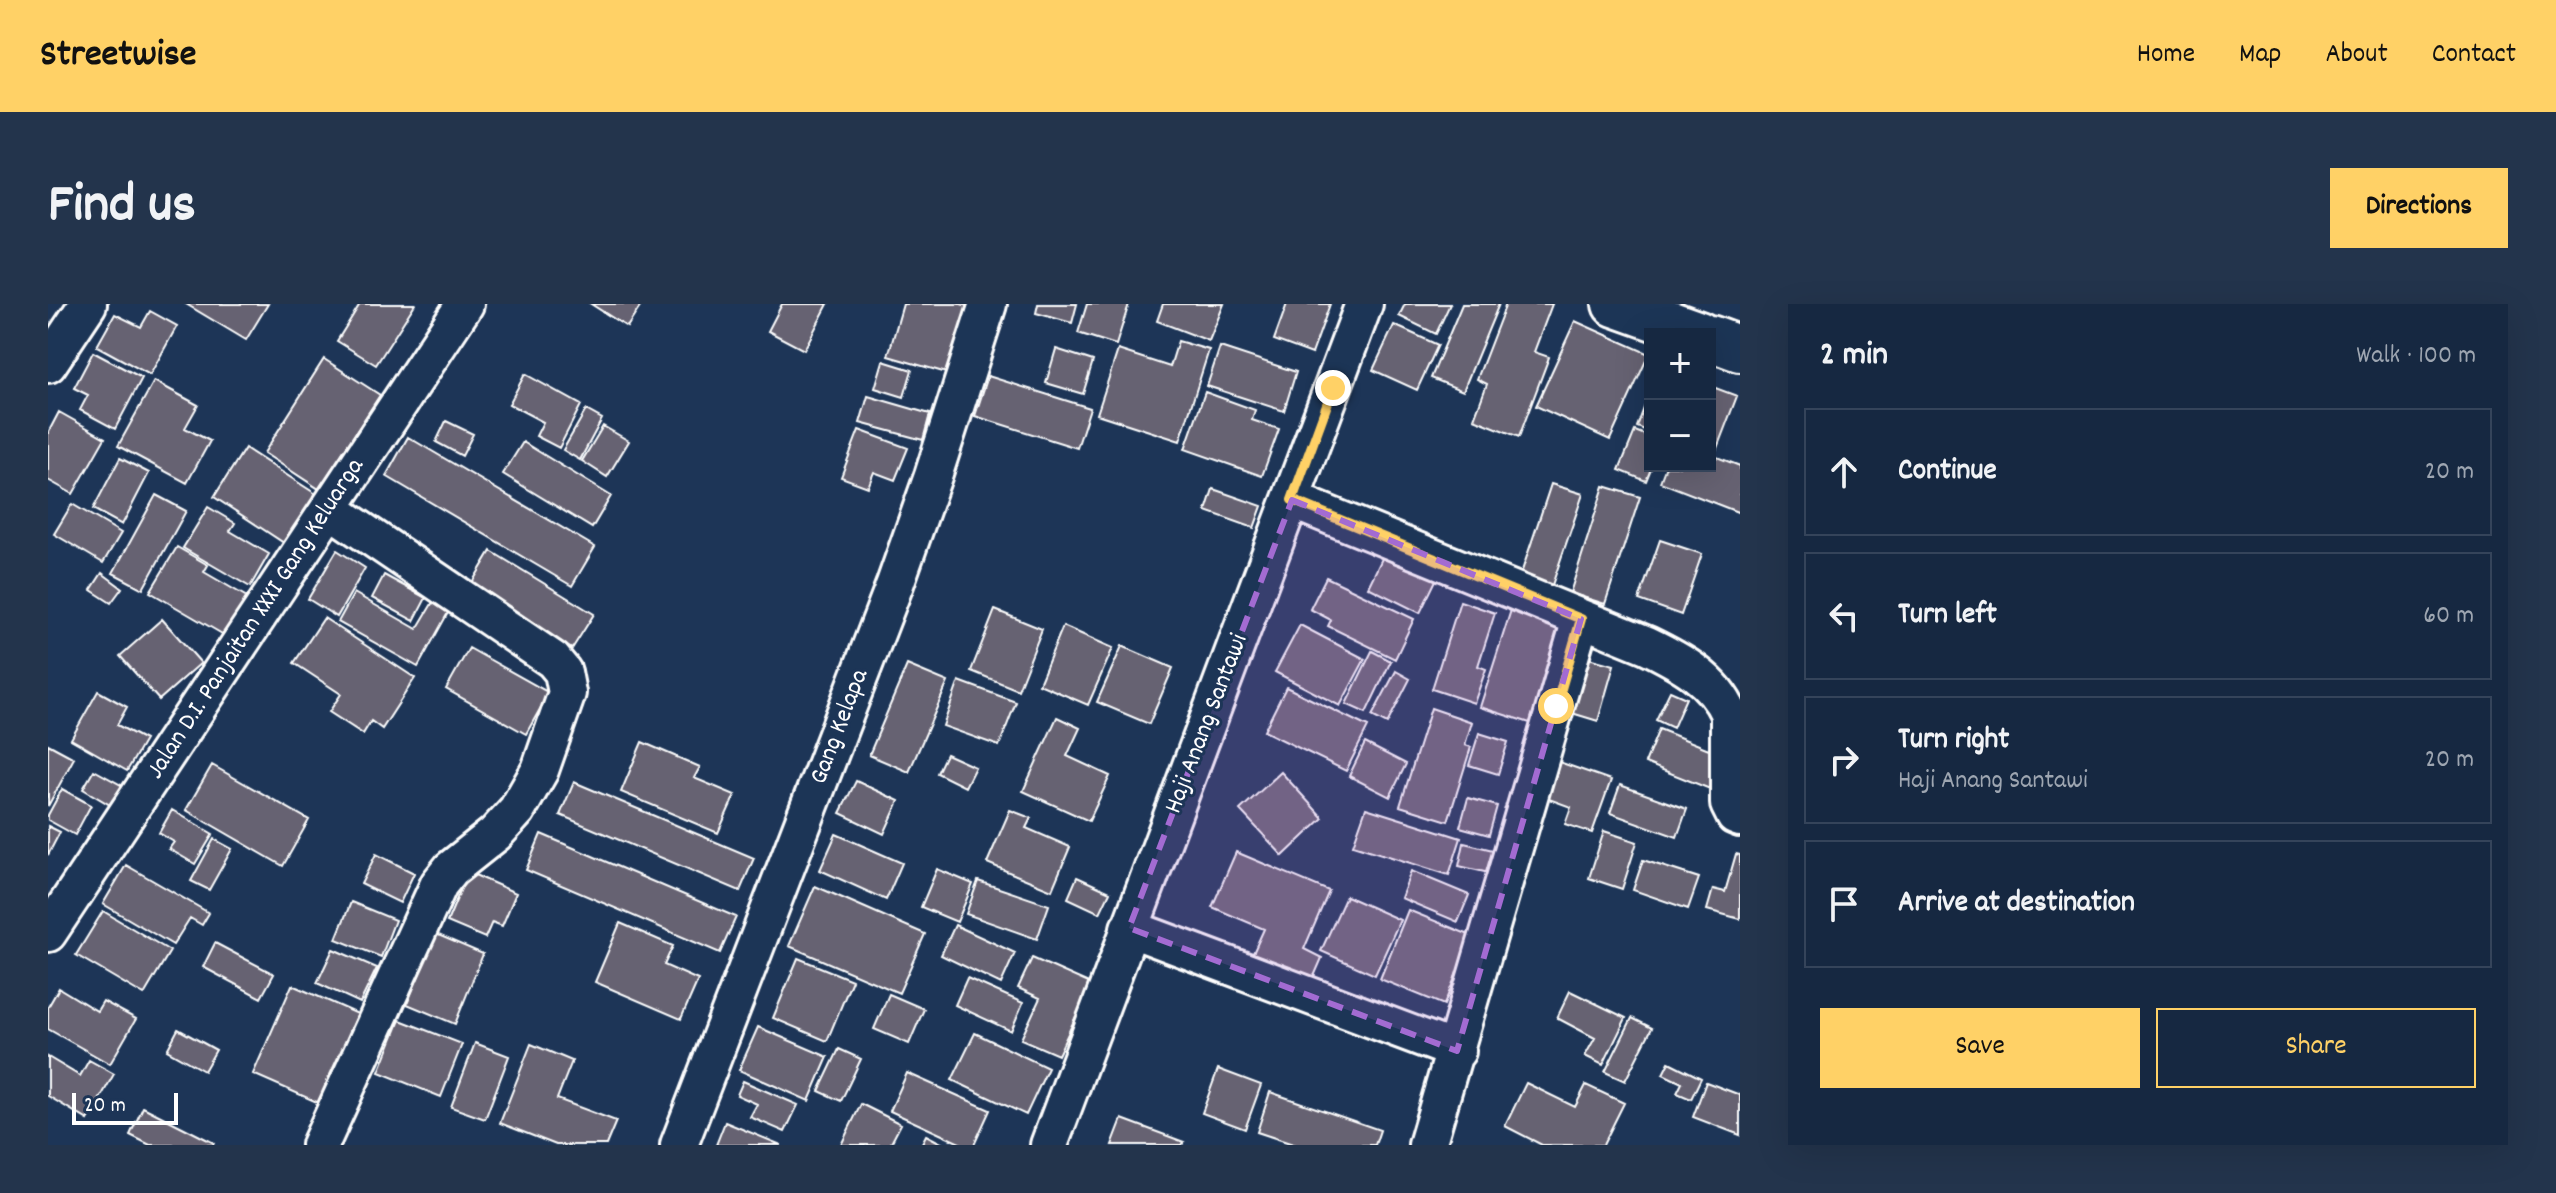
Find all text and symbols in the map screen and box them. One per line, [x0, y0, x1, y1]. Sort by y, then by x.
text: Streetwise [40, 29, 197, 84]
text: Home [2137, 36, 2195, 76]
text: Map [2239, 36, 2281, 76]
text: About [2325, 36, 2388, 76]
text: Contact [2432, 36, 2516, 76]
text: Find us [48, 168, 196, 248]
button: Directions [2330, 168, 2508, 248]
map controls [1644, 328, 1716, 472]
button: + [1644, 328, 1716, 400]
text: 2 min [1820, 332, 1888, 381]
text: Walk · 100 m [2356, 338, 2476, 375]
route end [1315, 370, 1351, 406]
button: − [1644, 400, 1716, 472]
icon: ahead [1822, 450, 1866, 494]
street label: Jalan D.I. Panjaitan XXXI Gang Keluarga [138, 451, 374, 787]
text: Continue [1898, 451, 1997, 494]
text: 20 m [2425, 454, 2474, 491]
icon: left [1822, 594, 1866, 638]
text: Turn left [1898, 595, 1997, 638]
text: 60 m [2423, 598, 2474, 635]
street label: Haji Anang Santawi [1156, 629, 1258, 819]
street label: Gang Kelapa [801, 663, 879, 790]
route start [1538, 688, 1574, 724]
text: Turn right [1898, 720, 2009, 763]
icon: right [1822, 738, 1866, 782]
text: 20 m [2425, 742, 2474, 779]
text: Haji Anang Santawi [1898, 763, 2088, 800]
icon: arrive [1822, 882, 1866, 926]
text: Arrive at destination [1898, 883, 2135, 926]
button: Save [1820, 1008, 2140, 1088]
button: Share [2156, 1008, 2476, 1088]
scale bar [72, 1089, 178, 1125]
text: 20 m [84, 1091, 126, 1122]

